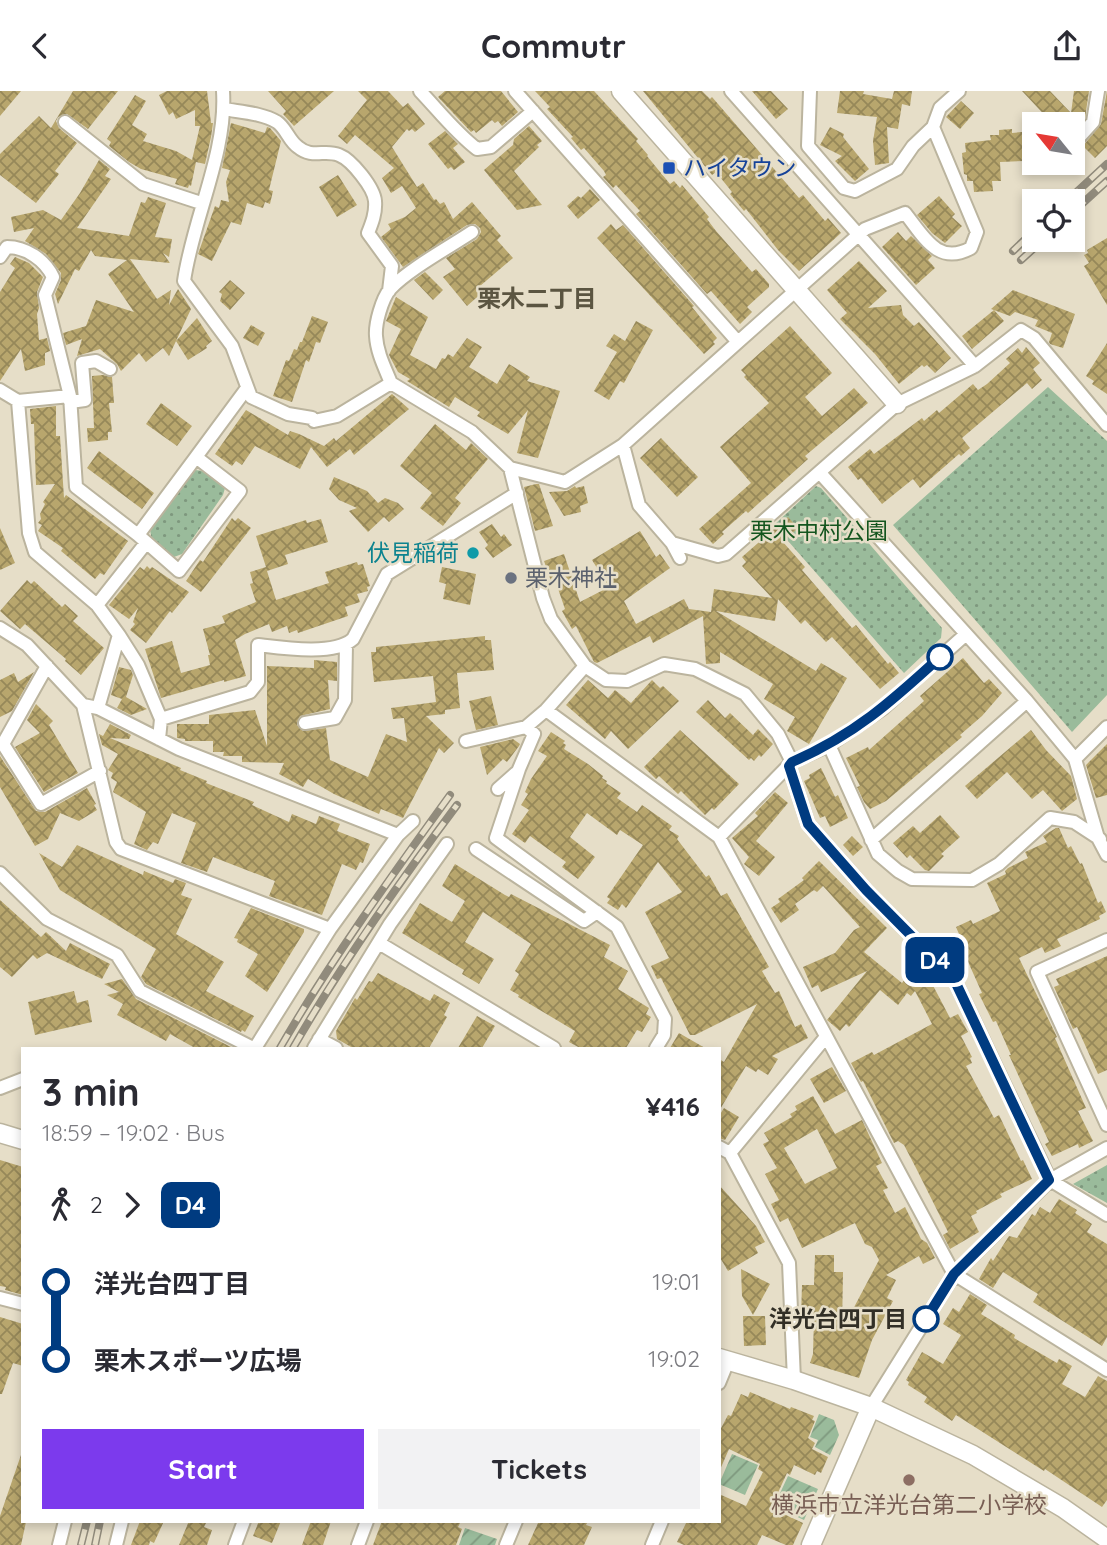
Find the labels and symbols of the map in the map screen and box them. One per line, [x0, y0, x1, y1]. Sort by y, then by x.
north arrow [1022, 112, 1085, 175]
place label: ハイタウン [683, 153, 797, 182]
marker: ハイタウン [661, 160, 677, 176]
district label: 栗木二丁目 [477, 283, 597, 313]
park label: 栗木中村公園 [750, 516, 888, 545]
place label: 伏見稲荷 [367, 538, 459, 567]
marker: 伏見稲荷 [465, 545, 481, 561]
place label: 栗木神社 [525, 563, 617, 592]
marker: 栗木神社 [503, 570, 519, 586]
unlabelled marker [927, 644, 953, 670]
line badge: D4 [904, 937, 967, 983]
place label: 洋光台四丁目 [769, 1304, 907, 1333]
marker: 洋光台四丁目 [913, 1306, 939, 1332]
marker: 横浜市立洋光台第二小学校 [901, 1472, 917, 1488]
place label: 横浜市立洋光台第二小学校 [771, 1490, 1047, 1519]

